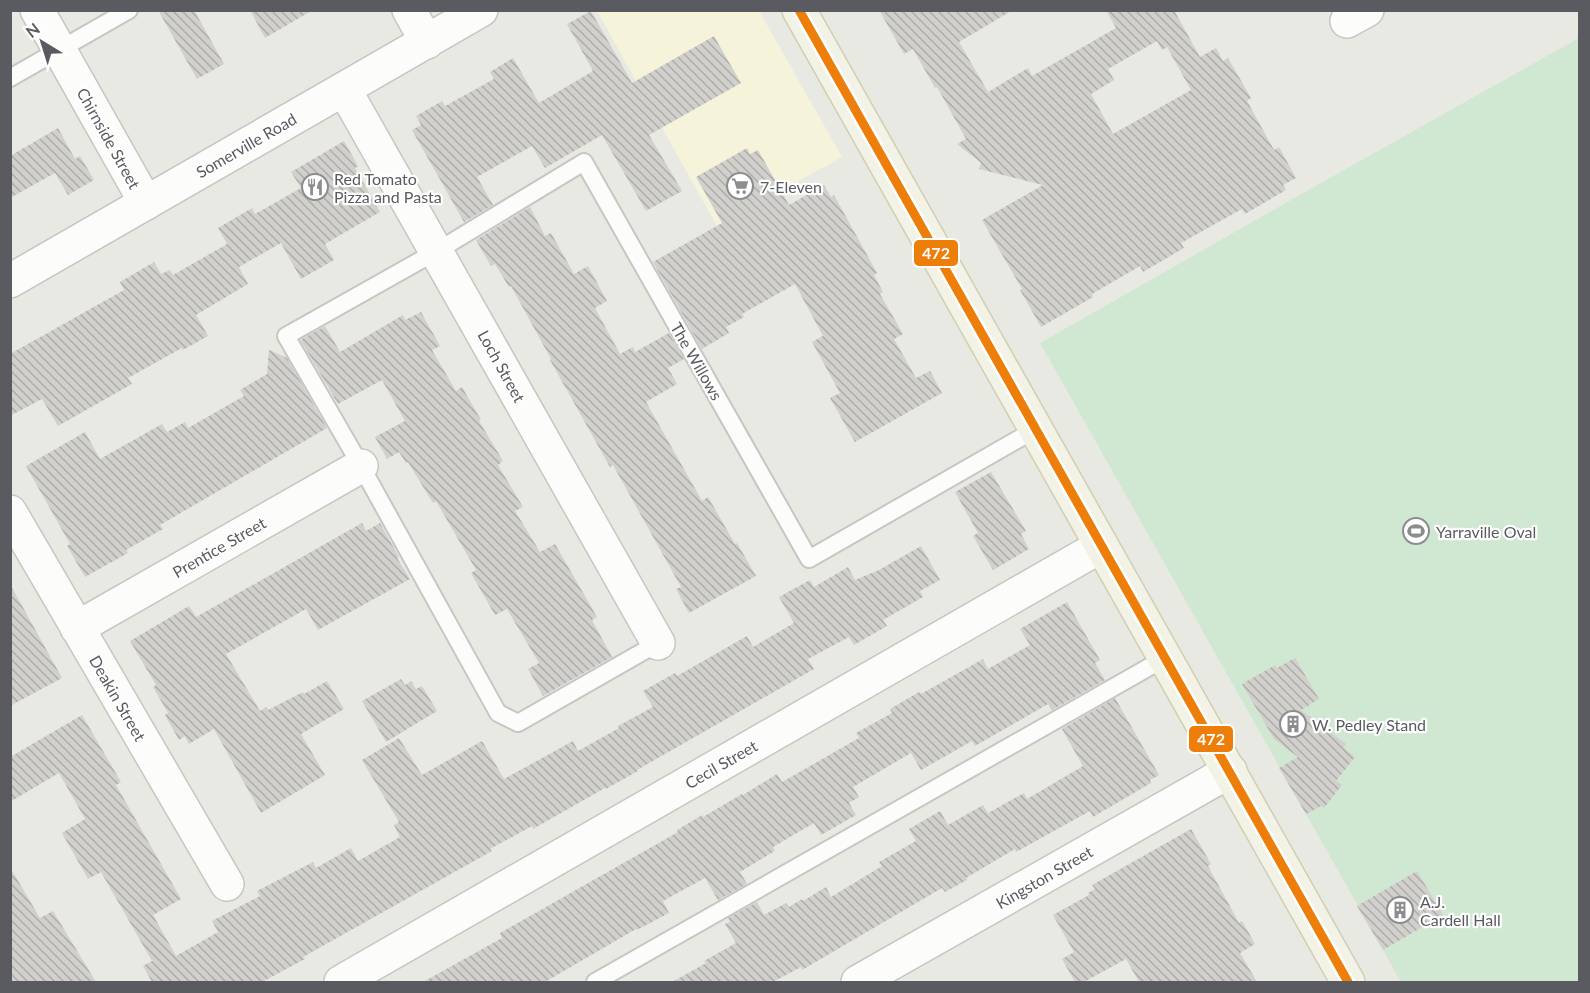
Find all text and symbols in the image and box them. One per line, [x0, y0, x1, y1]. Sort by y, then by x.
north arrow [12, 12, 72, 72]
text: N [22, 19, 43, 41]
street label: Chirnside Street [73, 84, 145, 192]
street label: Somerville Road [192, 109, 300, 181]
place label: Red Tomato Pizza and Pasta [334, 169, 442, 206]
supermarket icon: 7-Eleven [725, 171, 755, 201]
restaurant icon: Red Tomato Pizza and Pasta [300, 172, 330, 202]
place label: 7-Eleven [760, 177, 822, 196]
line badge: 472 [913, 239, 959, 267]
text: 472 [922, 243, 950, 262]
street label: The Willows [667, 319, 727, 403]
street label: Loch Street [474, 327, 530, 406]
street label: Prentice Street [169, 513, 269, 581]
sports icon: Yarraville Oval [1401, 516, 1431, 546]
place label: Yarraville Oval [1436, 522, 1536, 541]
street label: Deakin Street [86, 652, 150, 744]
building icon: W. Pedley Stand [1278, 709, 1308, 739]
place label: W. Pedley Stand [1312, 715, 1426, 734]
line badge: 472 [1188, 725, 1234, 753]
text: 472 [1197, 729, 1225, 748]
street label: Cecil Street [681, 736, 761, 792]
street label: Kingston Street [992, 842, 1096, 912]
place label: A.J. Cardell Hall [1420, 892, 1501, 929]
building icon: A.J. Cardell Hall [1385, 895, 1415, 925]

